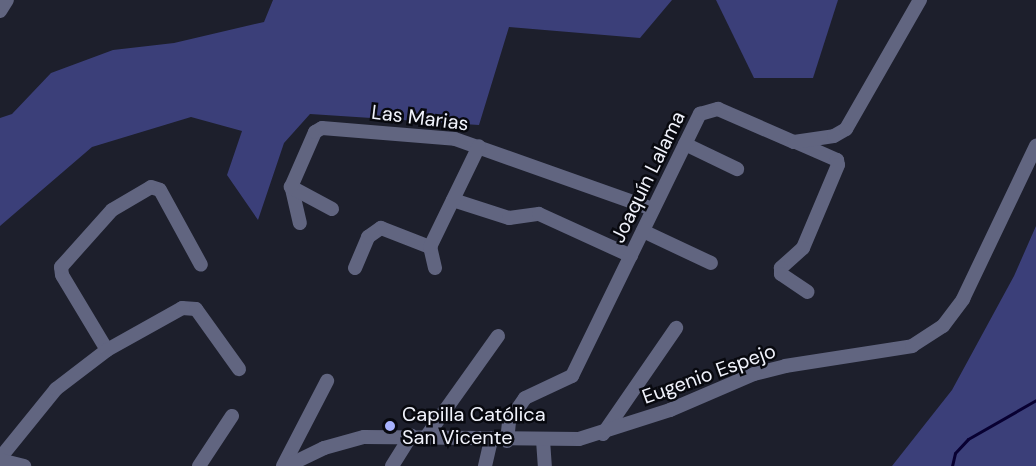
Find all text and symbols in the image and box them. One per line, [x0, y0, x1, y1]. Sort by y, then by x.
street label: Las Marias [370, 100, 470, 136]
street label: Joaquín Lalama [606, 107, 690, 247]
street label: Eugenio Espejo [639, 339, 779, 409]
place label: Capilla Católica San Vicente [402, 402, 546, 449]
marker: Capilla Católica San Vicente [383, 419, 397, 433]

